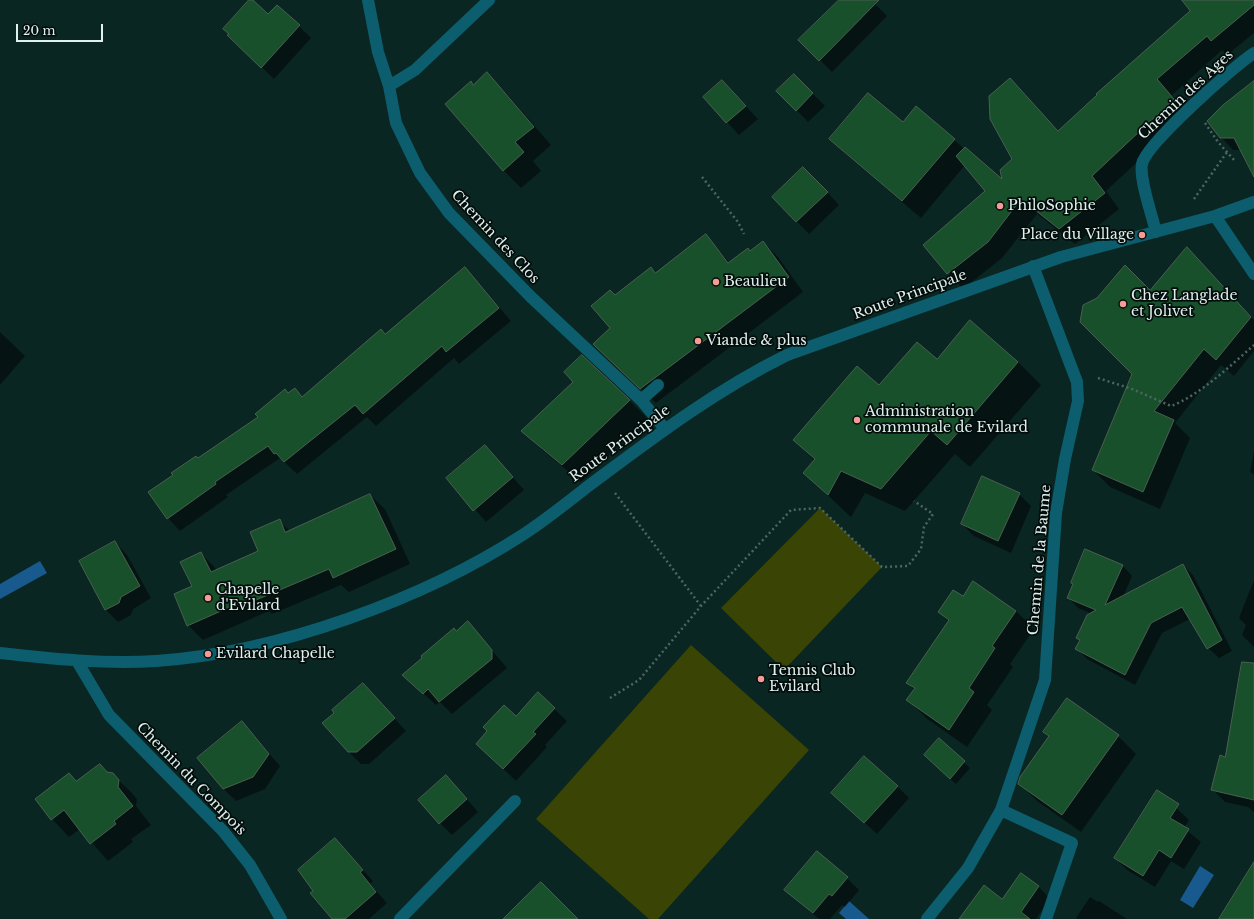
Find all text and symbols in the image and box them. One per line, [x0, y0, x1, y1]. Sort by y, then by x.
scale bar [18, 16, 105, 42]
text: 20 m [23, 23, 55, 38]
street label: Chemin des Ages [1135, 47, 1237, 143]
street label: Chemin des Clos [447, 187, 543, 287]
place label: PhiloSophie [1008, 198, 1096, 214]
marker: PhiloSophie [995, 201, 1005, 211]
place label: Place du Village [1021, 227, 1134, 243]
marker: Place du Village [1137, 230, 1147, 240]
street label: Route Principale [851, 267, 969, 323]
place label: Beaulieu [724, 274, 787, 290]
marker: Beaulieu [711, 277, 721, 287]
place label: Chez Langlade et Jolivet [1131, 288, 1237, 320]
marker: Chez Langlade et Jolivet [1118, 299, 1128, 309]
place label: Viande & plus [706, 333, 807, 349]
marker: Viande & plus [693, 336, 703, 346]
street label: Route Principale [567, 402, 673, 486]
place label: Administration communale de Evilard [865, 404, 1028, 436]
marker: Administration communale de Evilard [852, 415, 862, 425]
street label: Chemin de la Baume [1025, 484, 1055, 636]
place label: Chapelle d'Evilard [216, 582, 280, 614]
marker: Chapelle d'Evilard [203, 593, 213, 603]
place label: Evilard Chapelle [216, 646, 335, 662]
marker: Evilard Chapelle [203, 649, 213, 659]
place label: Tennis Club Evilard [769, 663, 856, 696]
marker: Tennis Club Evilard [756, 674, 766, 684]
street label: Chemin du Compois [133, 719, 249, 839]

